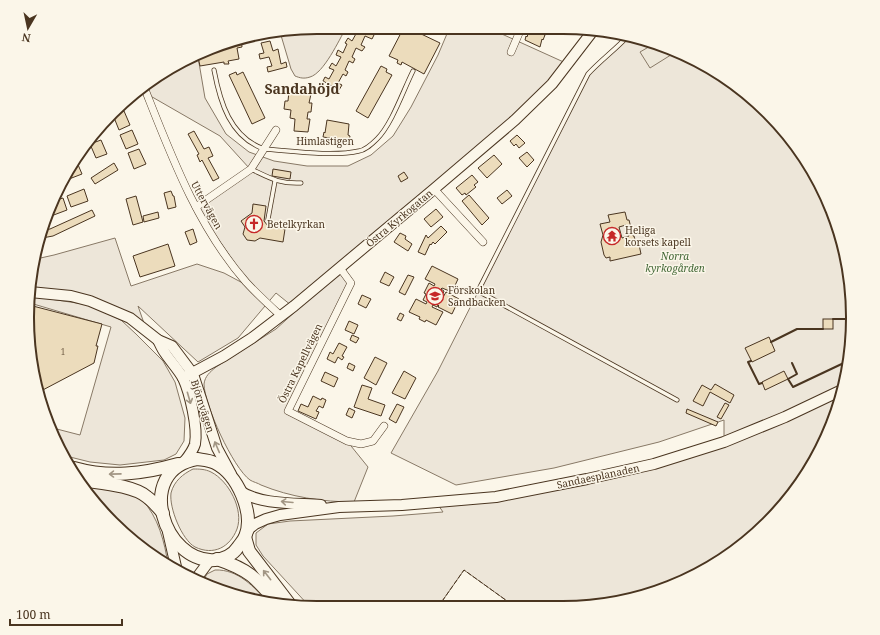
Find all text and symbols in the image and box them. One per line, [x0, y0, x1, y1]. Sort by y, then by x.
north arrow [8, 8, 48, 48]
text: N [21, 30, 32, 46]
district label: Sandahöjd [264, 79, 340, 98]
street label: Himlastigen [296, 134, 354, 148]
street label: Uttervägen [188, 178, 226, 232]
street label: Östra Kyrkogatan [363, 186, 436, 250]
church icon: Betelkyrkan [244, 214, 264, 234]
place label: Betelkyrkan [267, 217, 326, 231]
place label: Heliga korsets kapell [625, 223, 691, 249]
temple icon: Heliga korsets kapell [602, 226, 622, 246]
park label: Norra kyrkogården [645, 249, 705, 275]
place label: Förskolan Sandbacken [448, 283, 506, 309]
school or university icon: Förskolan Sandbacken [425, 286, 445, 306]
street label: Östra Kapellvägen [275, 320, 326, 405]
house number: 1 [61, 346, 65, 357]
street label: Björnvägen [188, 378, 218, 435]
one-way arrow [186, 391, 193, 404]
one-way arrow [213, 442, 221, 454]
street label: Sandaesplanaden [555, 460, 641, 492]
one-way arrow [109, 470, 122, 478]
one-way arrow [281, 499, 294, 506]
one-way arrow [263, 570, 272, 581]
scale bar [10, 601, 122, 627]
text: 100 m [16, 606, 51, 623]

